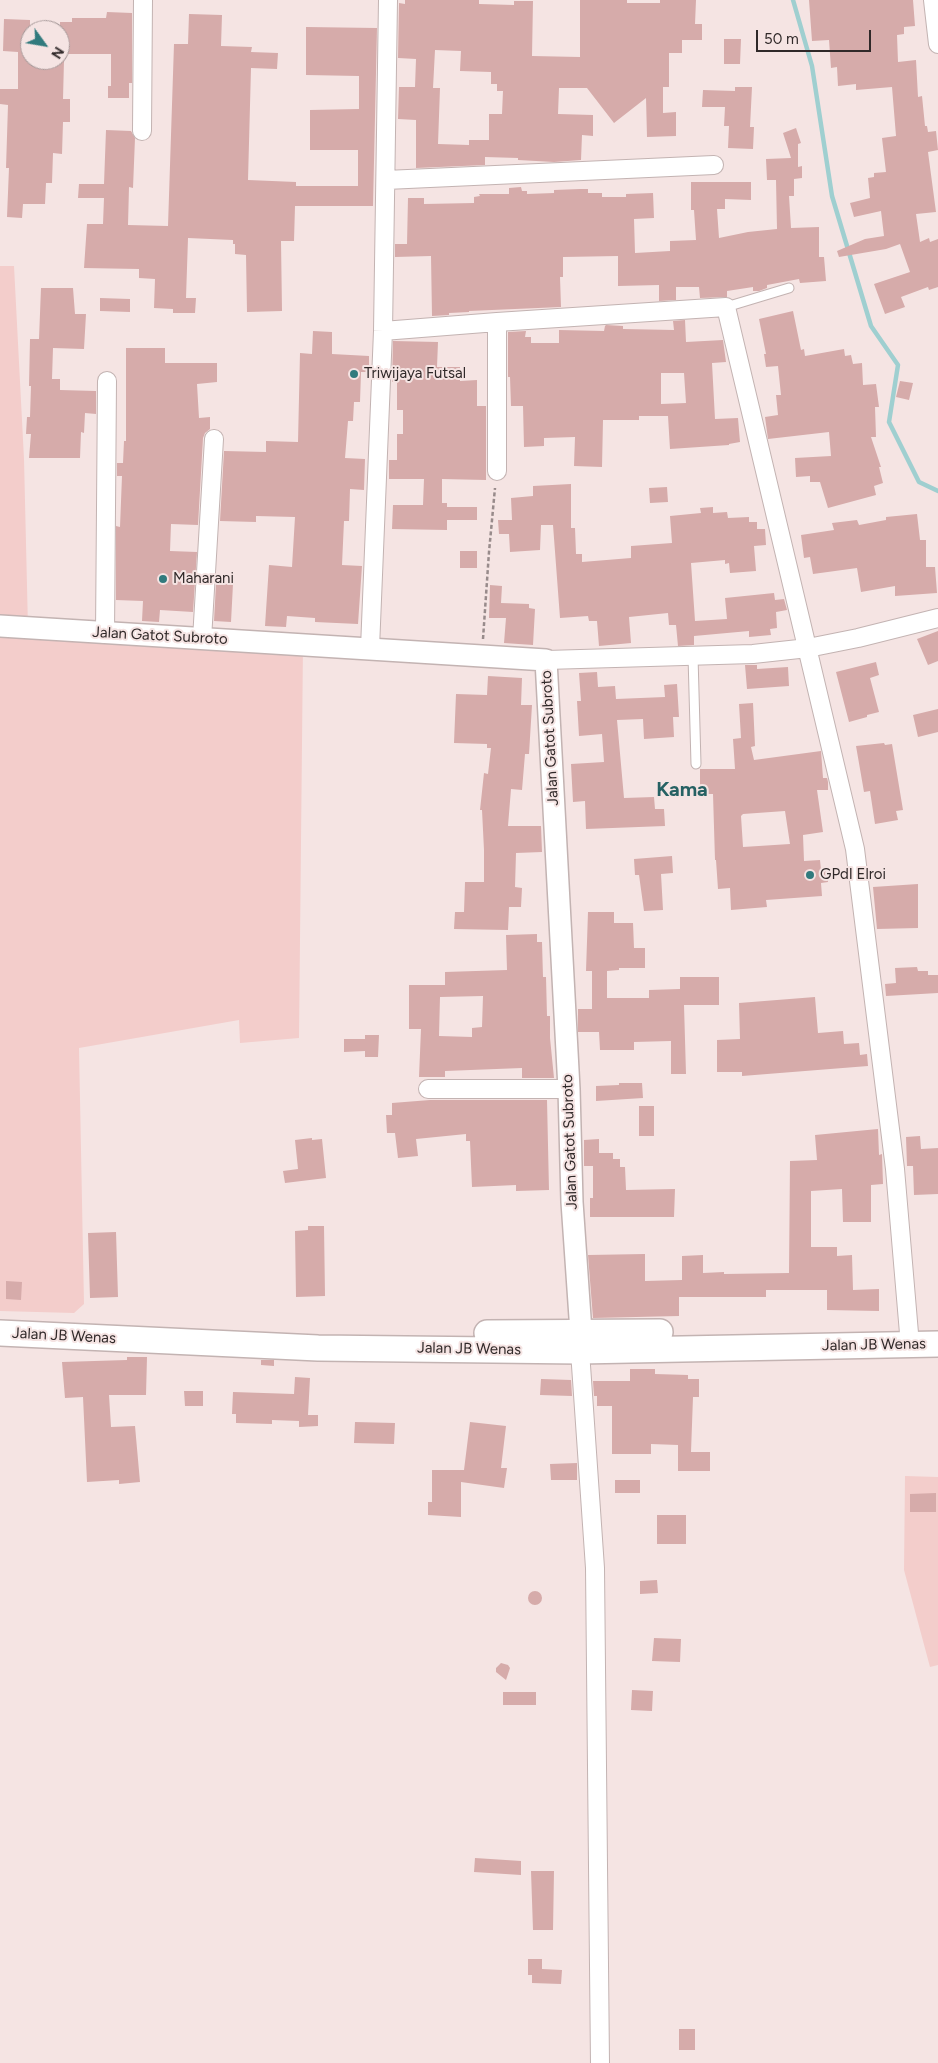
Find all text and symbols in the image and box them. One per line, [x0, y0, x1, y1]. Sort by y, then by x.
north arrow [20, 20, 70, 70]
scale bar [758, 20, 873, 52]
text: 50 m [764, 30, 799, 48]
text: N [47, 44, 67, 62]
place label: Triwijaya Futsal [364, 365, 466, 383]
marker: Triwijaya Futsal [348, 368, 360, 380]
place label: Maharani [173, 570, 234, 588]
marker: Maharani [157, 573, 169, 585]
street label: Jalan Gatot Subroto [92, 623, 228, 649]
street label: Jalan Gatot Subroto [537, 670, 563, 806]
district label: Kama [656, 778, 708, 802]
place label: GPdI Elroi [820, 866, 886, 884]
marker: GPdI Elroi [804, 869, 816, 881]
street label: Jalan Gatot Subroto [559, 1074, 581, 1210]
street label: Jalan JB Wenas [12, 1324, 116, 1348]
street label: Jalan JB Wenas [822, 1335, 926, 1355]
street label: Jalan JB Wenas [417, 1339, 521, 1359]

